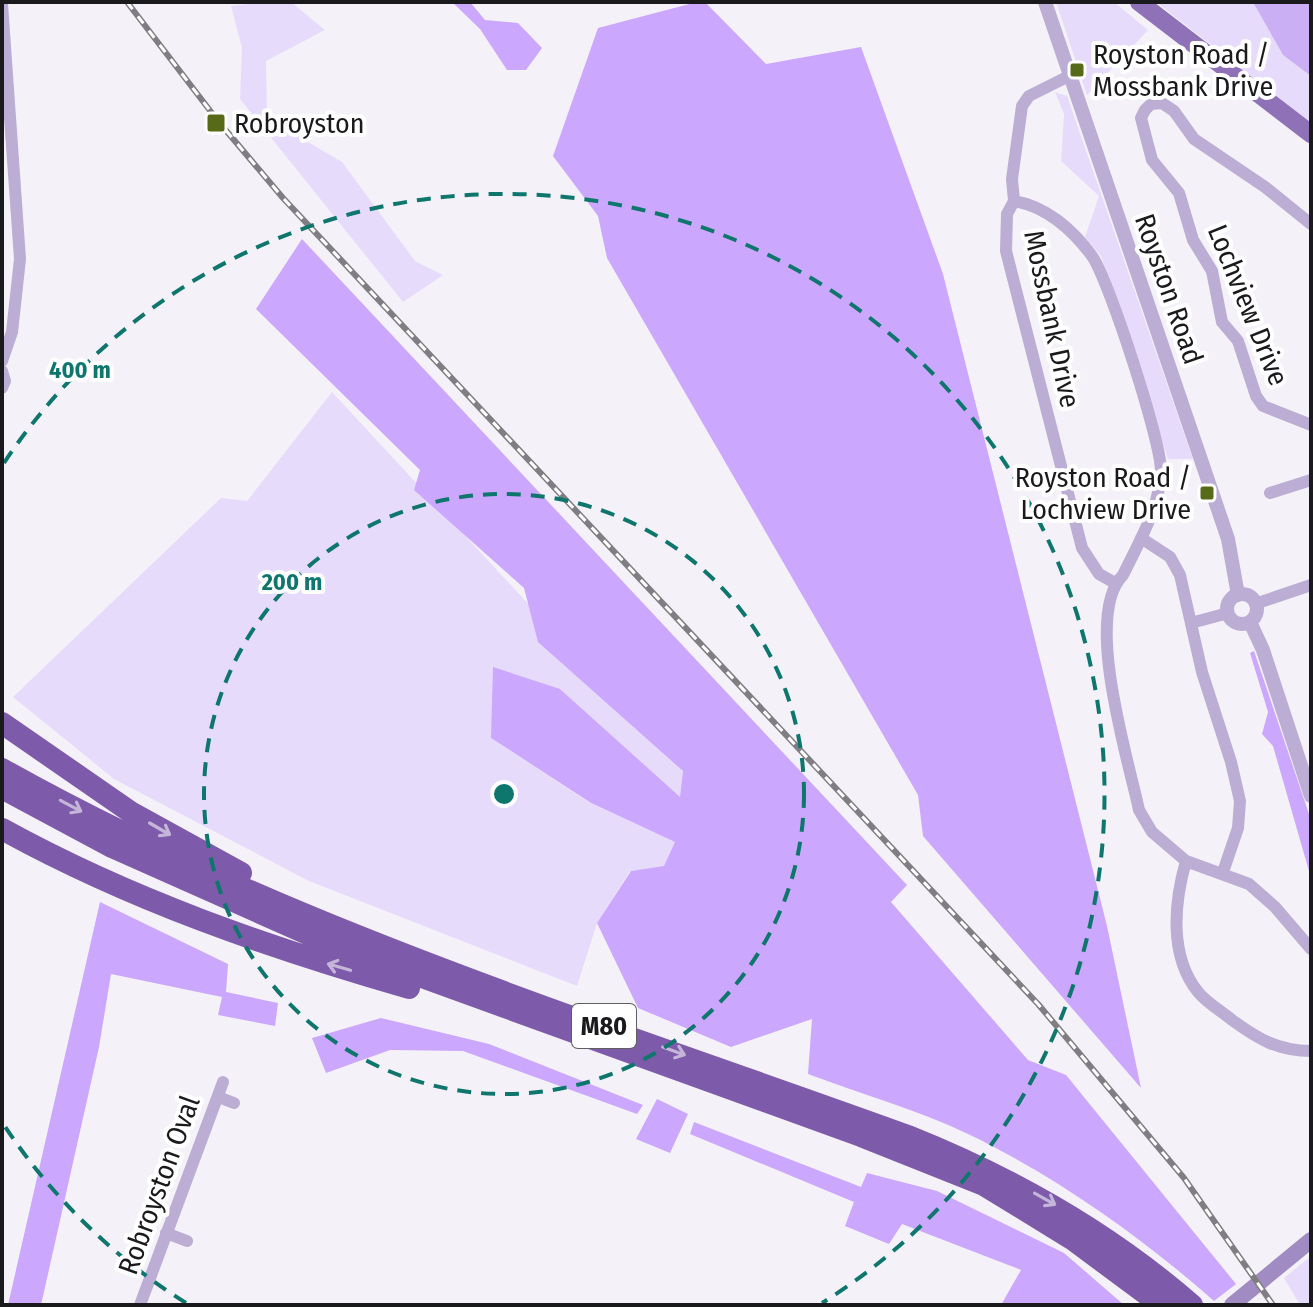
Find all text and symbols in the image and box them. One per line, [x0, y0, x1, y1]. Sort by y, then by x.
place label: Royston Road / Mossbank Drive [1093, 38, 1273, 103]
marker: Royston Road / Mossbank Drive [1068, 61, 1086, 79]
place label: Robroyston [234, 107, 365, 140]
marker: Robroyston [205, 112, 227, 134]
street label: Royston Road [1128, 210, 1210, 368]
street label: Lochview Drive [1201, 220, 1295, 390]
street label: Mossbank Drive [1017, 227, 1087, 411]
text: 400 m [49, 356, 111, 384]
place label: Royston Road / Lochview Drive [1015, 461, 1191, 526]
marker: Royston Road / Lochview Drive [1198, 484, 1216, 502]
text: 200 m [261, 568, 322, 596]
centre of rings [490, 780, 518, 808]
one-way arrow [58, 799, 82, 814]
one-way arrow [147, 822, 171, 837]
one-way arrow [326, 959, 352, 974]
road number: M80 [572, 1004, 636, 1048]
one-way arrow [661, 1045, 686, 1059]
street label: Robroyston Oval [111, 1091, 207, 1279]
one-way arrow [1033, 1191, 1056, 1207]

